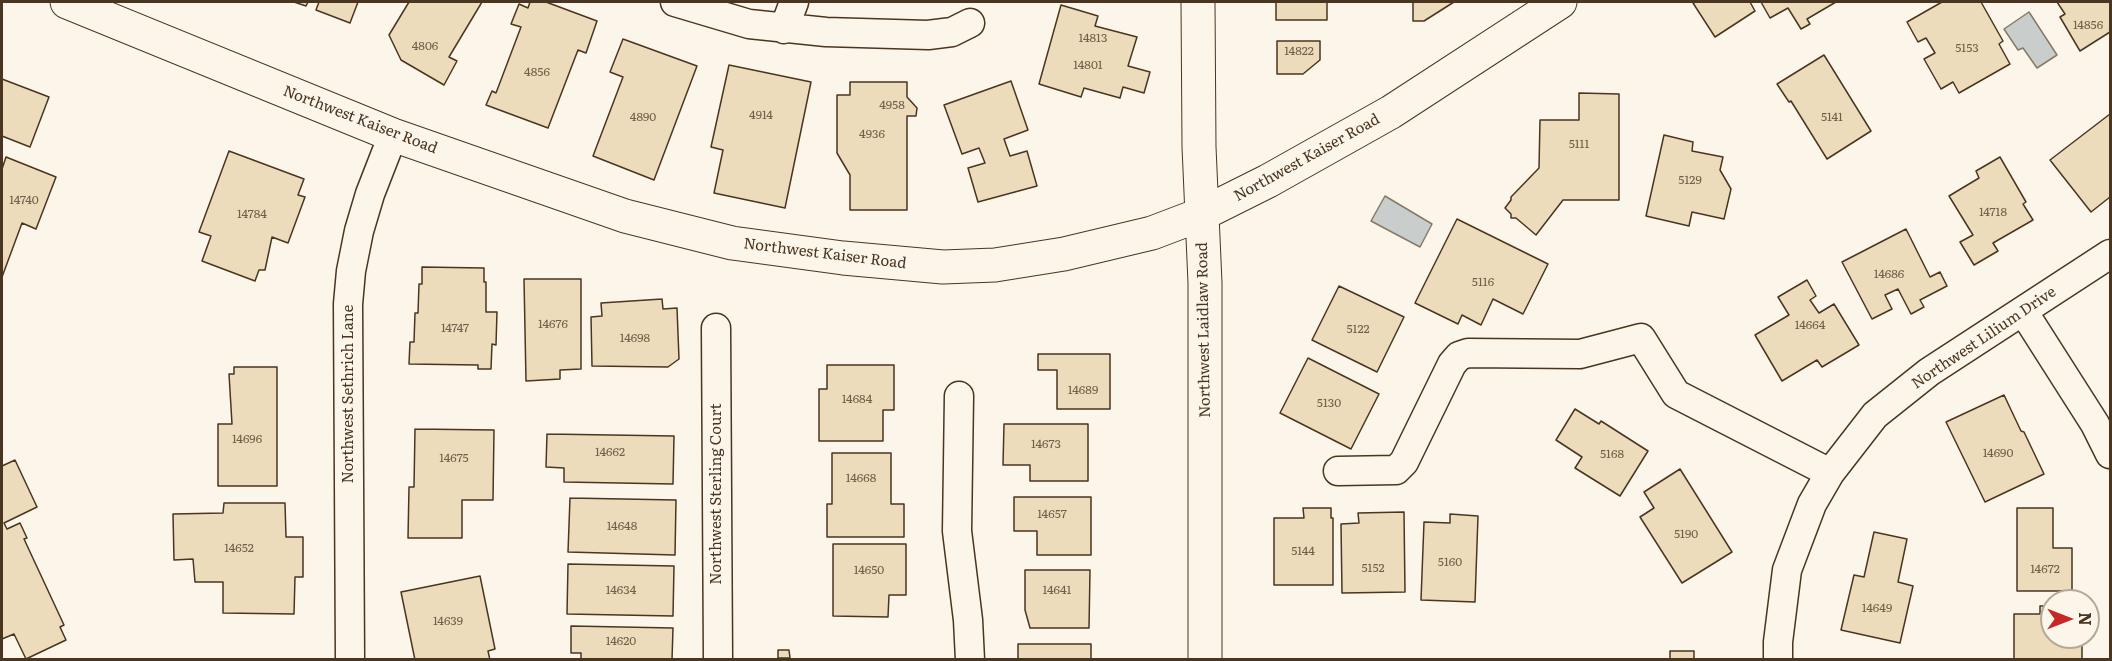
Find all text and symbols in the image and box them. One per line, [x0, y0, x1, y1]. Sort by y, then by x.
house number: 14856 [2073, 18, 2103, 32]
house number: 14813 [1078, 31, 1108, 45]
house number: 4806 [412, 39, 438, 53]
house number: 5153 [1955, 41, 1979, 55]
house number: 14822 [1284, 44, 1314, 58]
house number: 14801 [1073, 58, 1103, 72]
house number: 4856 [524, 65, 550, 79]
street label: Northwest Kaiser Road [280, 82, 440, 158]
house number: 4958 [879, 98, 905, 112]
house number: 4914 [749, 108, 773, 122]
house number: 4890 [630, 110, 656, 124]
street label: Northwest Kaiser Road [1231, 110, 1383, 206]
house number: 5141 [1821, 110, 1843, 124]
house number: 4936 [859, 127, 885, 141]
house number: 5111 [1569, 137, 1589, 151]
house number: 5129 [1678, 173, 1702, 187]
house number: 14740 [9, 193, 39, 207]
house number: 14718 [1979, 205, 2007, 219]
house number: 14784 [237, 207, 267, 221]
street label: Northwest Kaiser Road [743, 235, 907, 273]
street label: Northwest Laidlaw Road [1193, 242, 1215, 418]
house number: 14686 [1874, 267, 1904, 281]
house number: 5116 [1472, 275, 1494, 289]
street label: Northwest Lilium Drive [1909, 283, 2059, 393]
street label: Northwest Sethrich Lane [340, 305, 358, 483]
house number: 14676 [538, 317, 568, 331]
house number: 14664 [1795, 318, 1825, 332]
house number: 14747 [441, 321, 469, 335]
house number: 5122 [1346, 322, 1370, 336]
house number: 14698 [620, 331, 650, 345]
house number: 14689 [1068, 383, 1098, 397]
house number: 14684 [842, 392, 872, 406]
house number: 5130 [1317, 396, 1341, 410]
street label: Northwest Sterling Court [708, 403, 726, 585]
house number: 14696 [232, 432, 262, 446]
house number: 14673 [1031, 437, 1061, 451]
house number: 14662 [595, 445, 625, 459]
house number: 14690 [1983, 446, 2013, 460]
house number: 5168 [1600, 447, 1624, 461]
house number: 14675 [439, 451, 469, 465]
house number: 14668 [846, 471, 876, 485]
house number: 14657 [1037, 507, 1067, 521]
house number: 14648 [607, 519, 637, 533]
house number: 5190 [1674, 527, 1698, 541]
house number: 14652 [224, 541, 254, 555]
house number: 5144 [1291, 544, 1315, 558]
house number: 5160 [1438, 555, 1462, 569]
house number: 5152 [1361, 561, 1385, 575]
house number: 14672 [2030, 562, 2060, 576]
house number: 14650 [854, 563, 884, 577]
house number: 14634 [606, 583, 636, 597]
house number: 14641 [1043, 583, 1071, 597]
north arrow [2040, 589, 2100, 649]
house number: 14649 [1862, 601, 1892, 615]
text: N [2074, 612, 2098, 626]
house number: 14639 [433, 614, 463, 628]
house number: 14620 [606, 634, 636, 648]

